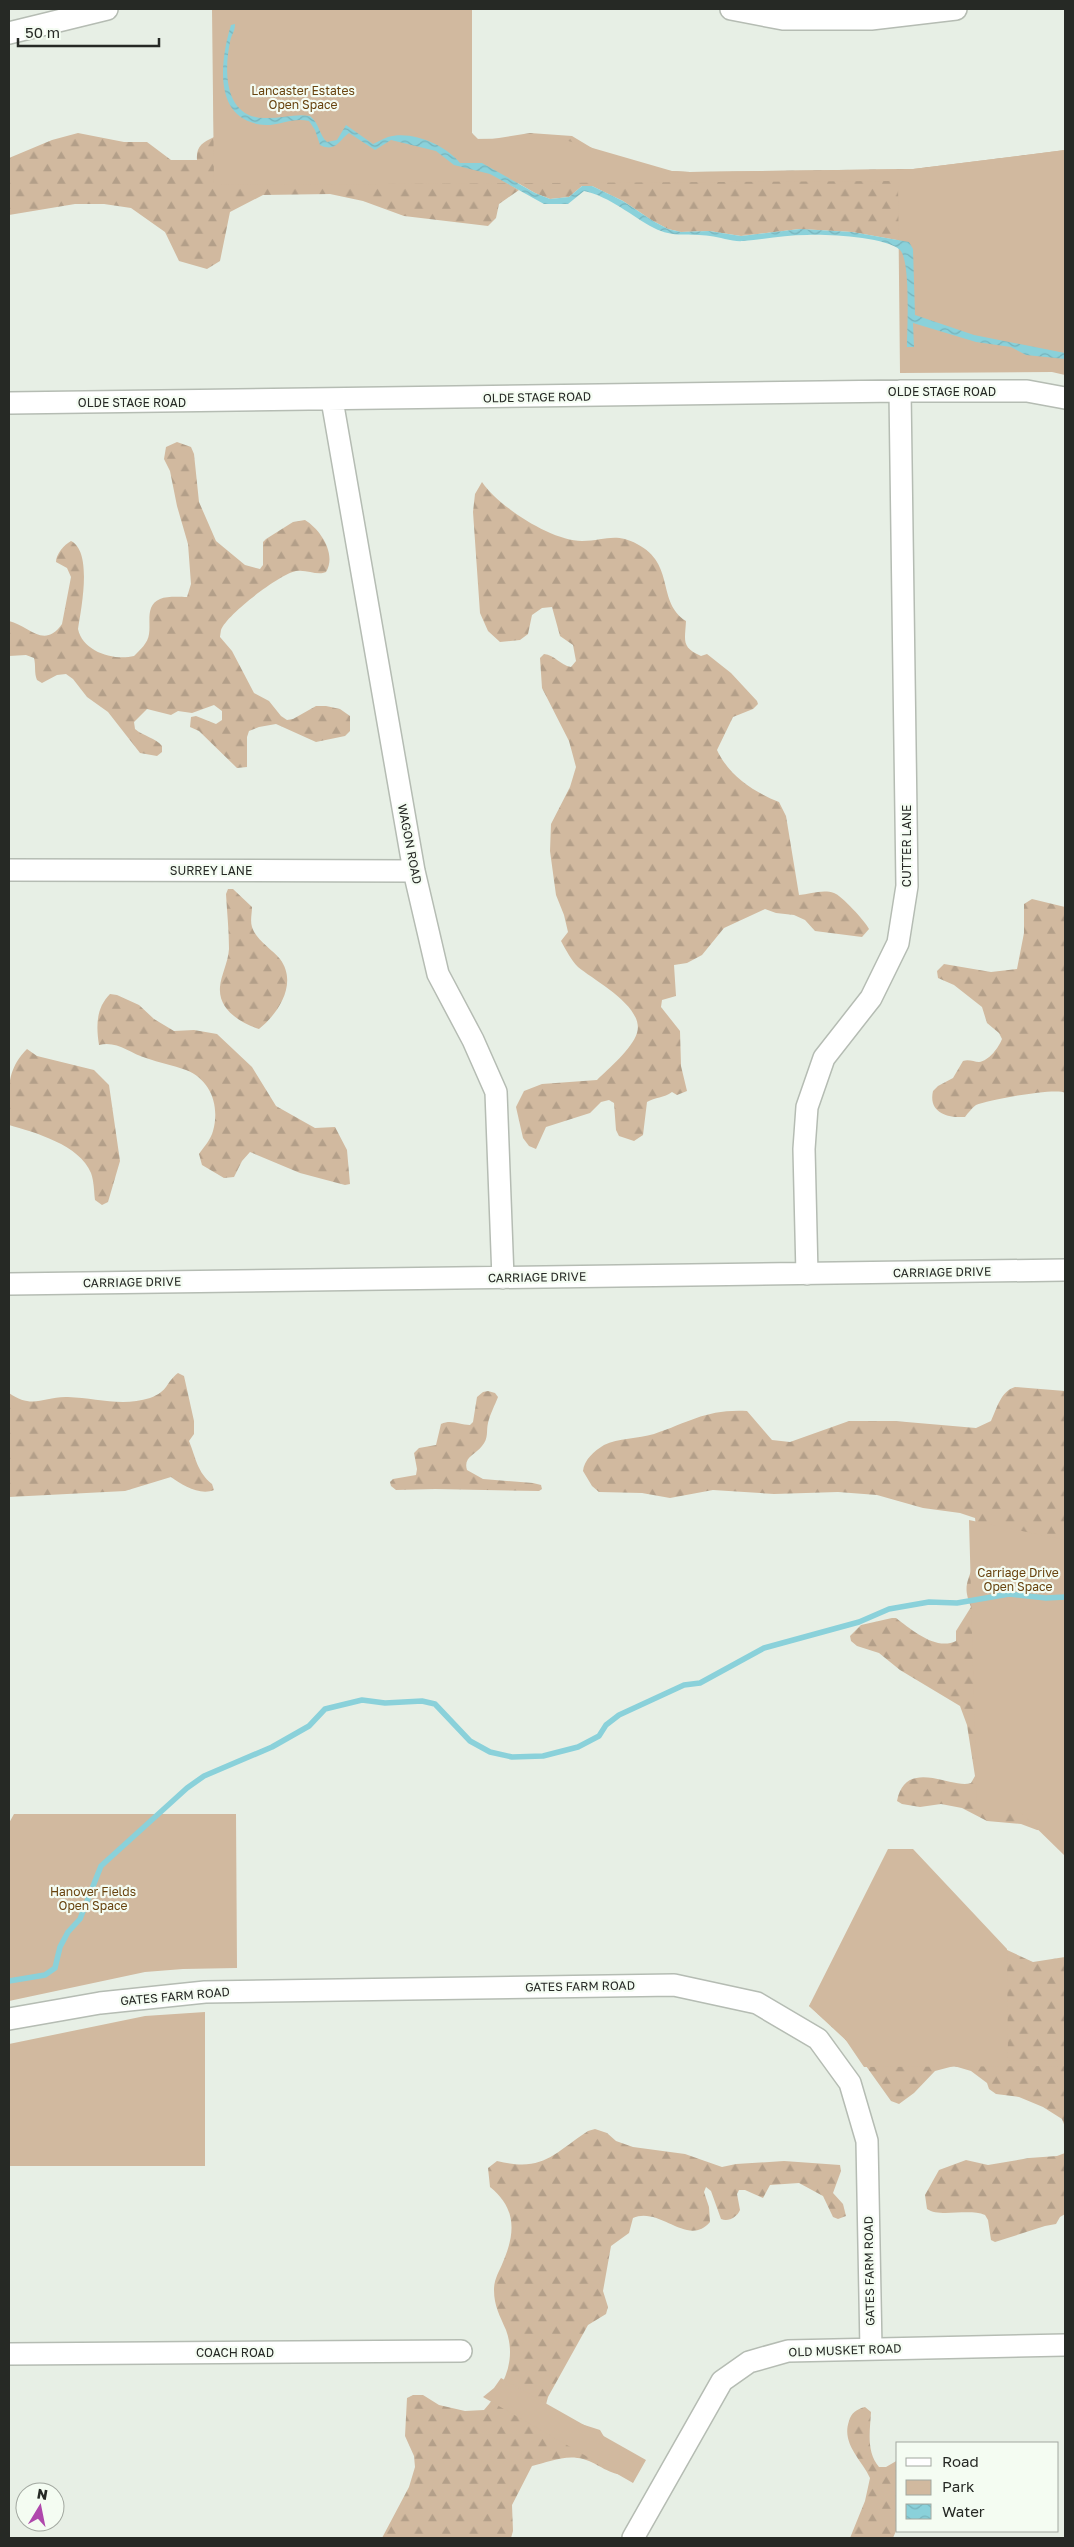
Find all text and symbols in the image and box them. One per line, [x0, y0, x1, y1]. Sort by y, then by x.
scale bar [18, 15, 159, 47]
text: 50 m [25, 23, 60, 41]
park label: Lancaster Estates Open Space [251, 83, 355, 112]
street label: OLDE STAGE ROAD [888, 384, 996, 399]
street label: OLDE STAGE ROAD [483, 389, 591, 405]
street label: OLDE STAGE ROAD [78, 395, 186, 410]
street label: WAGON ROAD [395, 803, 425, 885]
street label: CUTTER LANE [899, 805, 914, 887]
street label: SURREY LANE [170, 863, 252, 878]
street label: CARRIAGE DRIVE [893, 1264, 991, 1280]
street label: CARRIAGE DRIVE [488, 1269, 586, 1285]
street label: CARRIAGE DRIVE [83, 1274, 181, 1290]
park label: Carriage Drive Open Space [977, 1565, 1059, 1594]
park label: Hanover Fields Open Space [50, 1884, 136, 1913]
street label: GATES FARM ROAD [525, 1978, 635, 1994]
street label: GATES FARM ROAD [120, 1984, 230, 2008]
street label: GATES FARM ROAD [861, 2216, 877, 2326]
street label: OLD MUSKET ROAD [788, 2341, 902, 2359]
street label: COACH ROAD [196, 2345, 274, 2360]
legend [896, 2442, 1059, 2532]
text: Road [942, 2452, 979, 2470]
text: Park [942, 2477, 975, 2495]
north arrow [15, 2482, 65, 2532]
text: N [36, 2484, 49, 2503]
text: Water [942, 2502, 985, 2520]

